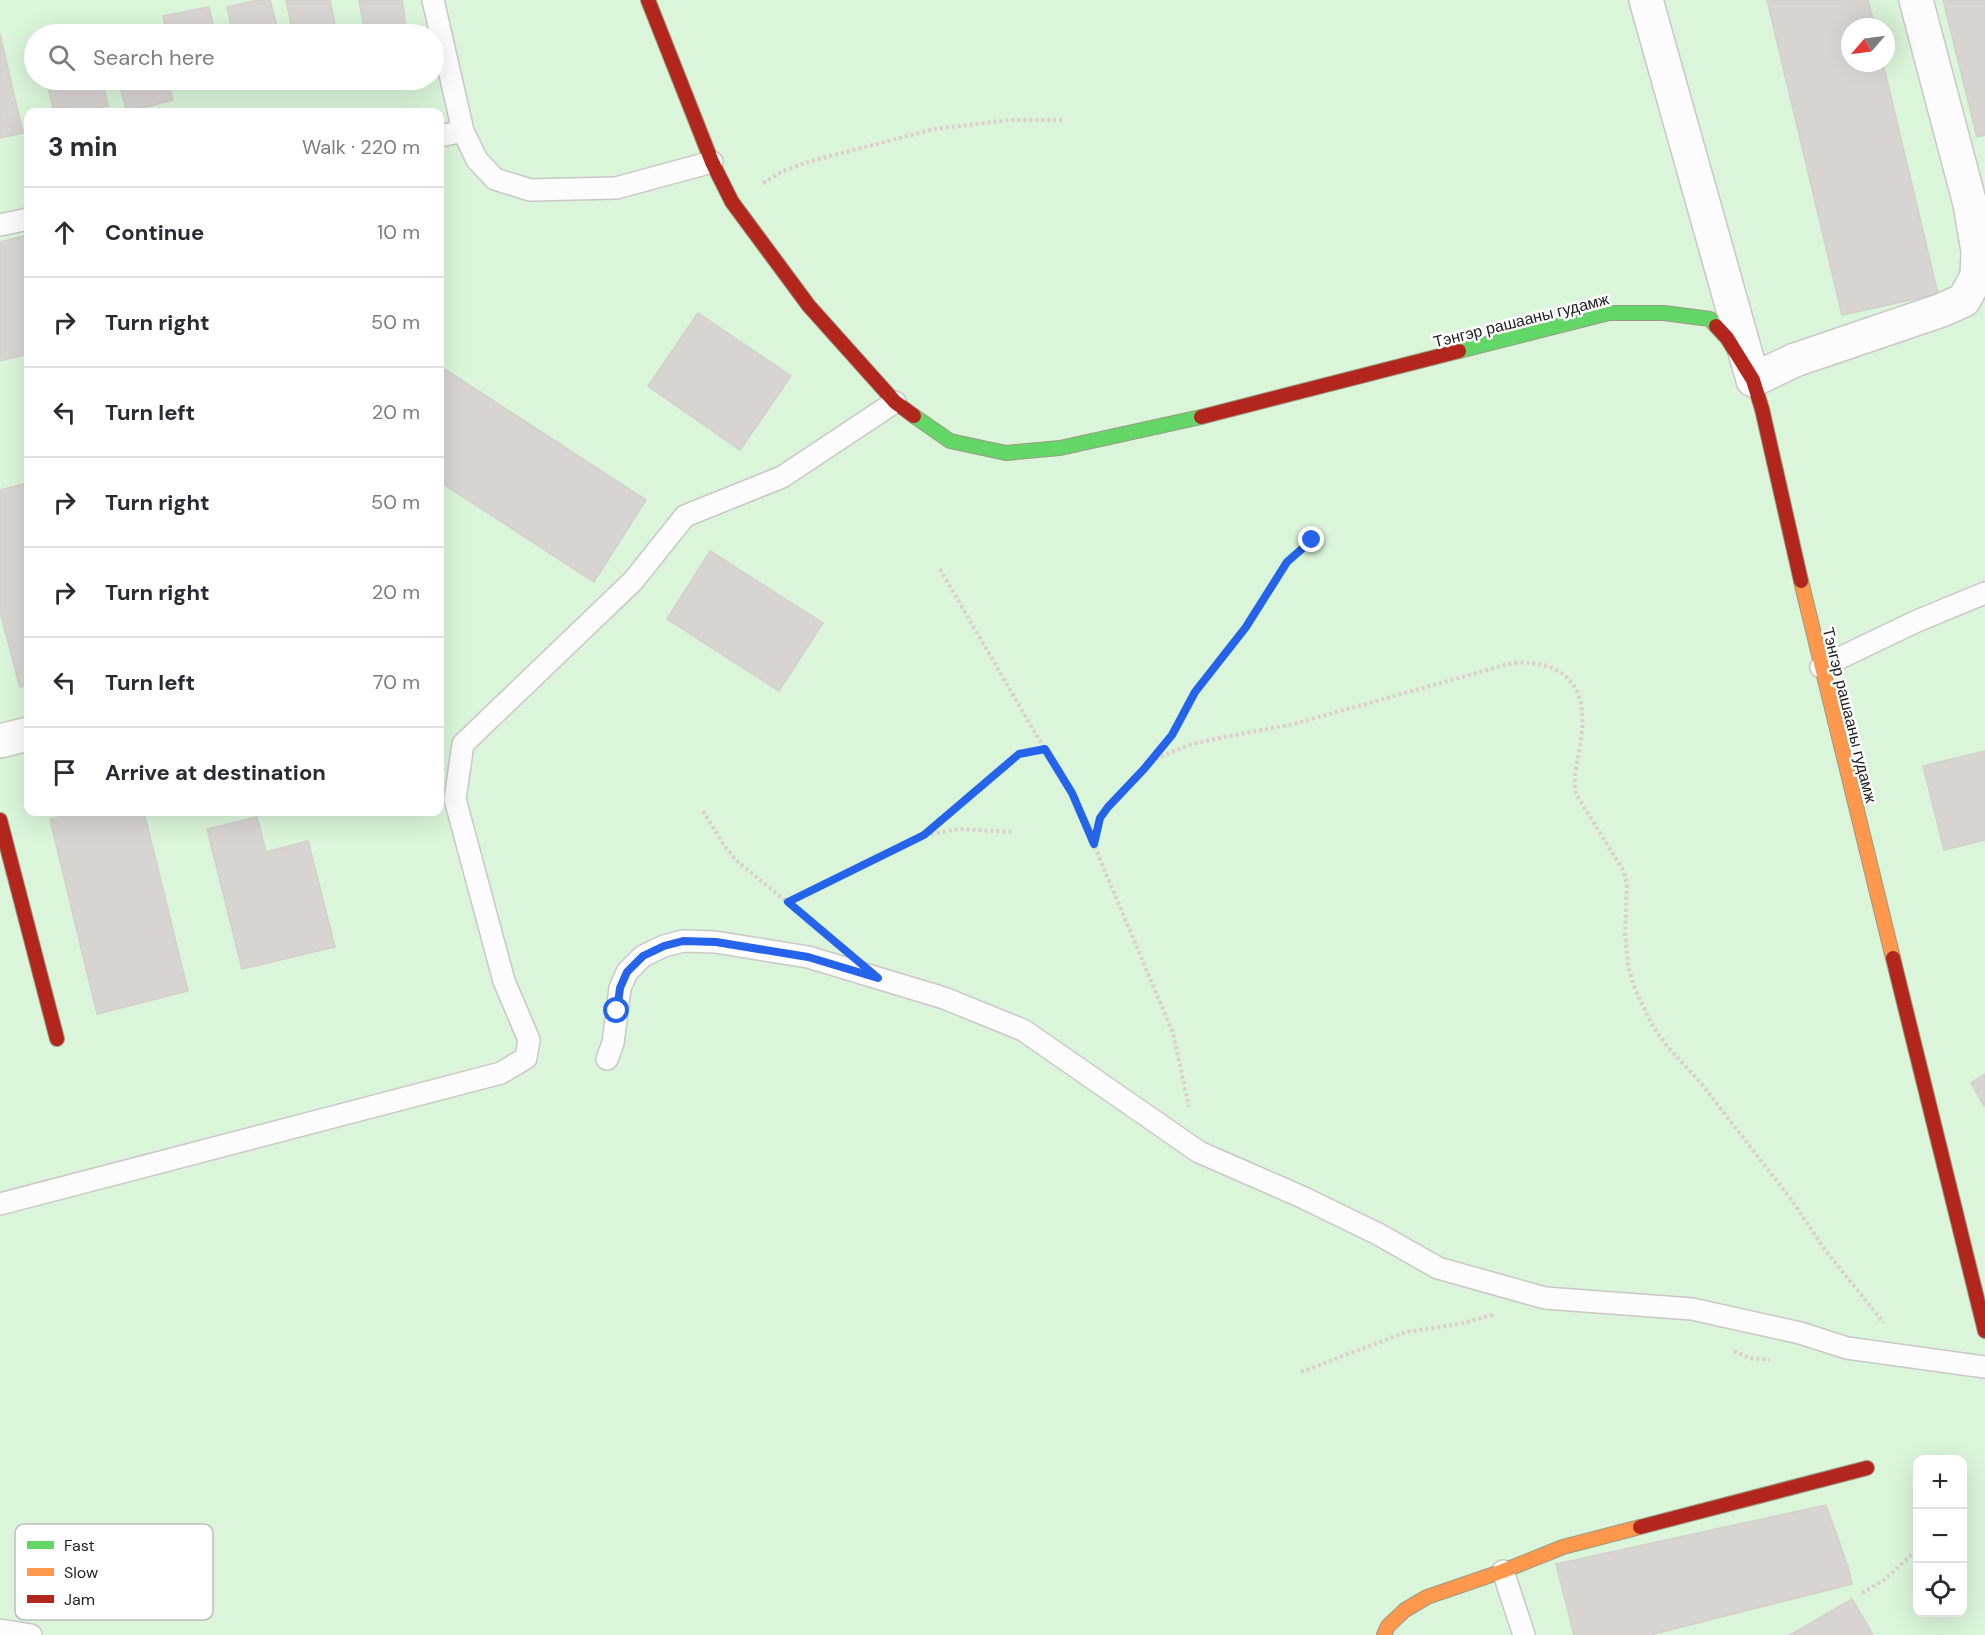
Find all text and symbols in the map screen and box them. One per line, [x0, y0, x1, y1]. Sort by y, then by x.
north arrow [1841, 18, 1895, 72]
search box [24, 24, 444, 90]
icon: search [45, 41, 78, 74]
text: Search here [93, 43, 214, 72]
text: 3 min [48, 130, 117, 164]
text: Walk · 220 m [302, 134, 420, 160]
icon: ahead [48, 216, 81, 249]
text: Continue [105, 218, 204, 247]
text: 10 m [377, 219, 420, 245]
street label: Тэнгэр рашааны гудамж [1431, 288, 1611, 352]
icon: right [48, 306, 81, 339]
text: Turn right [105, 308, 210, 337]
text: 50 m [371, 309, 420, 335]
icon: left [48, 396, 81, 429]
text: Turn left [105, 398, 195, 427]
text: 20 m [372, 399, 420, 425]
icon: right [48, 486, 81, 519]
text: Turn right [105, 488, 210, 517]
text: 50 m [371, 489, 420, 515]
route end [1298, 526, 1324, 552]
icon: right [48, 576, 81, 609]
text: Turn right [105, 578, 210, 607]
text: 20 m [372, 579, 420, 605]
street label: Тэнгэр рашааны гудамж [1818, 625, 1882, 805]
icon: left [48, 666, 81, 699]
text: Turn left [105, 668, 195, 697]
text: 70 m [373, 669, 420, 695]
icon: arrive [48, 756, 81, 789]
text: Arrive at destination [105, 758, 326, 787]
route start [603, 997, 629, 1023]
map controls [1913, 1455, 1967, 1617]
button: + [1913, 1455, 1967, 1509]
button: − [1913, 1509, 1967, 1563]
legend [15, 1524, 213, 1620]
text: Fast [64, 1535, 95, 1556]
text: Slow [64, 1562, 98, 1583]
button: locate [1913, 1563, 1967, 1617]
text: Jam [64, 1589, 95, 1610]

